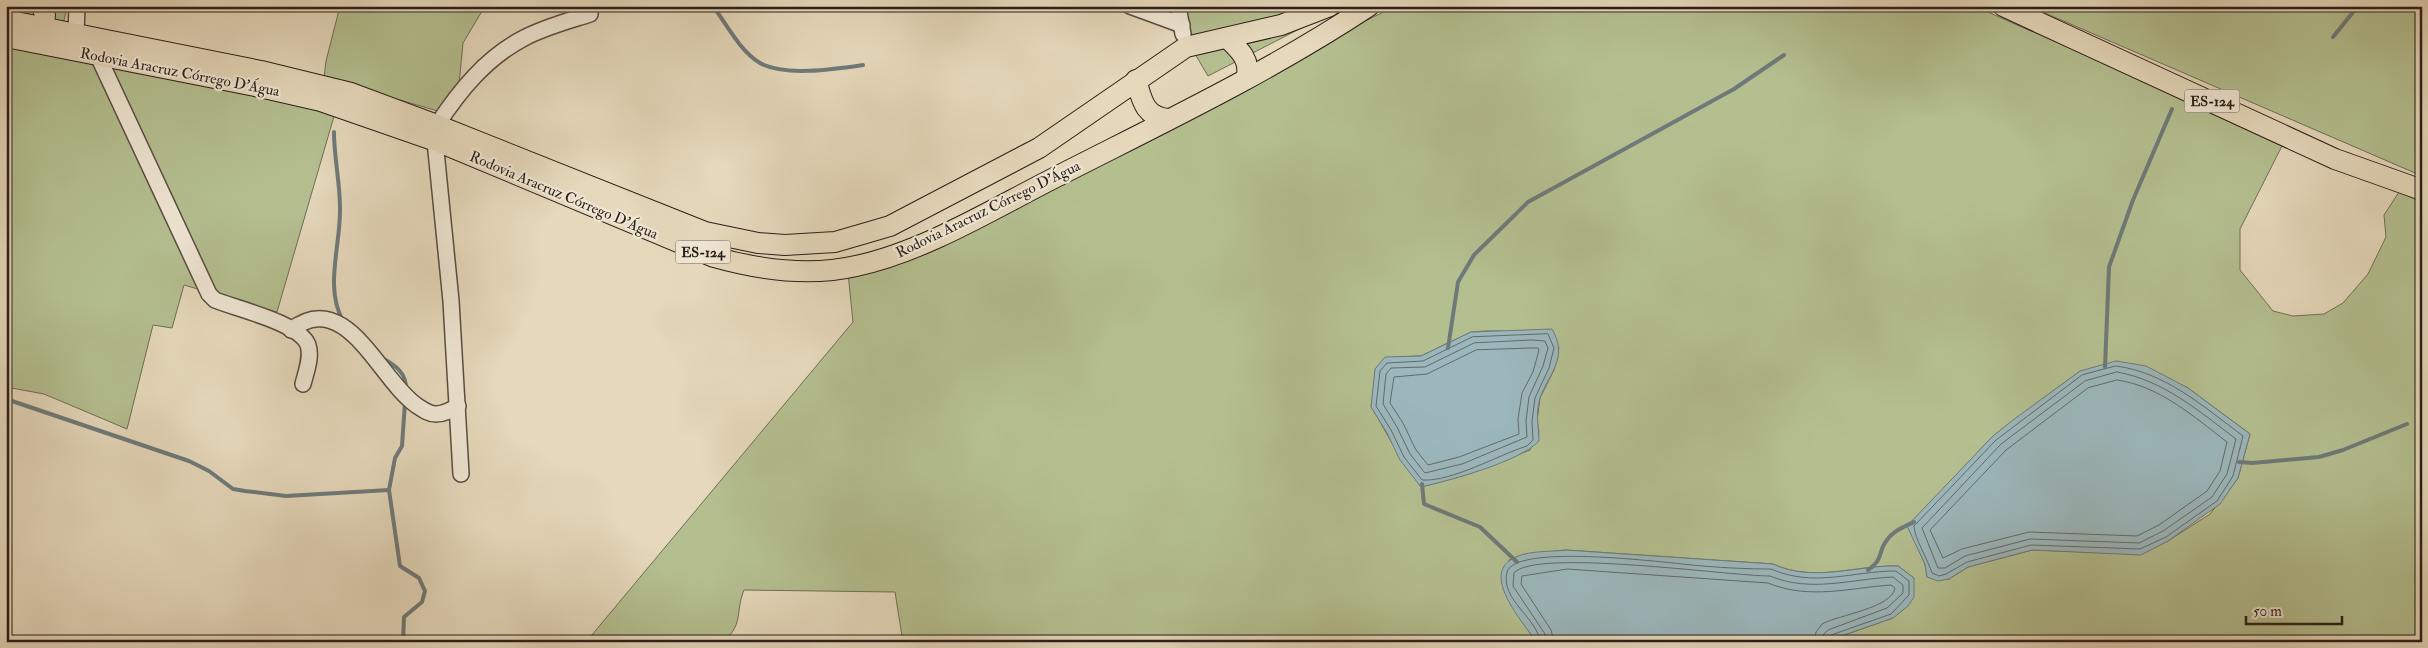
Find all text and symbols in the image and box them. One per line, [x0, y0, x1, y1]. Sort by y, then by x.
street label: Rodovia Aracruz Córrego D'Água [78, 42, 283, 101]
road number: ES-124 [2184, 90, 2240, 112]
street label: Rodovia Aracruz Córrego D'Água [467, 145, 662, 244]
street label: Rodovia Aracruz Córrego D'Água [892, 154, 1084, 262]
road number: ES-124 [676, 240, 730, 264]
scale bar [2246, 593, 2342, 625]
text: 50 m [2253, 602, 2282, 621]

